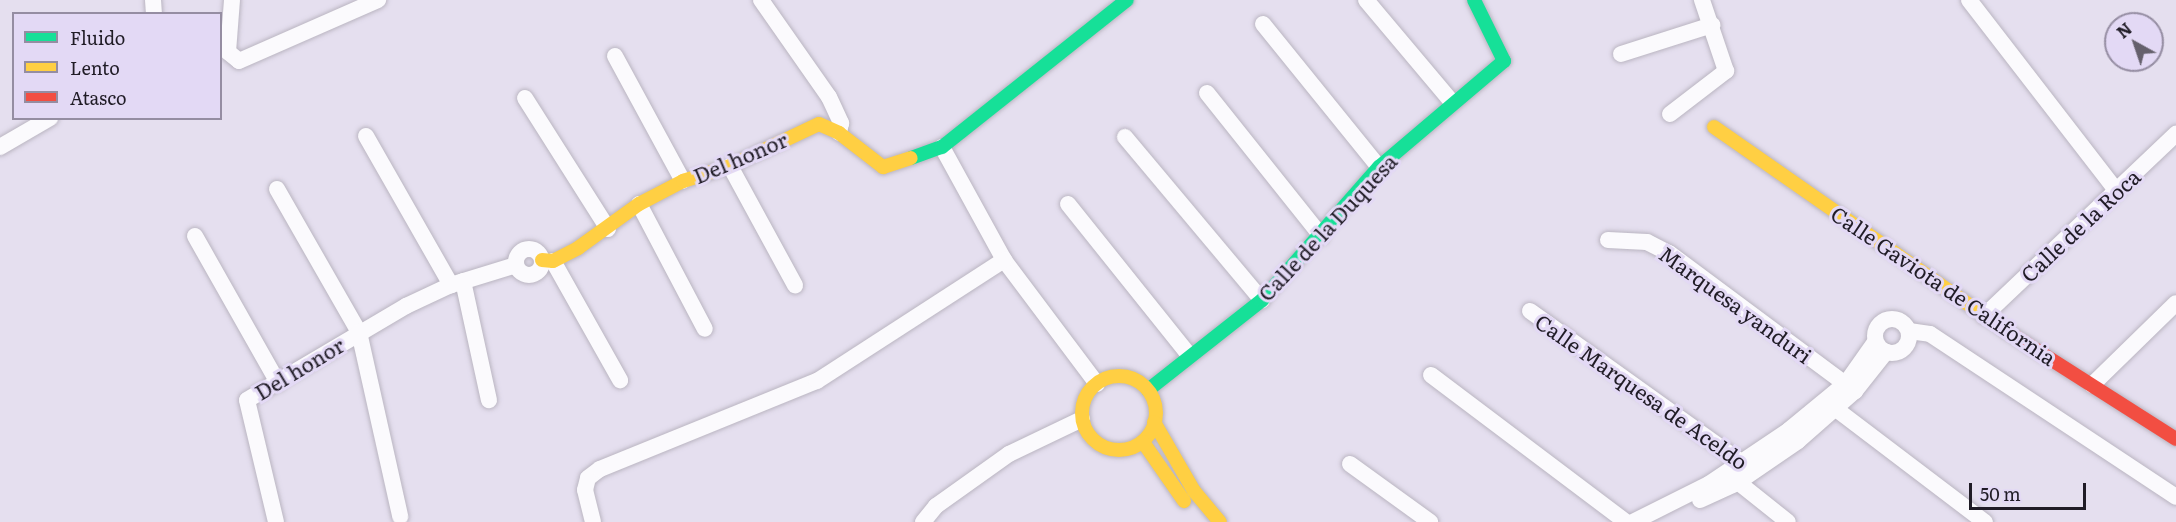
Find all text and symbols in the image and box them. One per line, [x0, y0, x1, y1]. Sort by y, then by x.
legend [12, 12, 222, 120]
north arrow [2104, 12, 2164, 72]
text: N [2111, 16, 2137, 43]
text: Fluido [70, 24, 125, 51]
text: Lento [70, 54, 120, 81]
text: Atasco [70, 84, 127, 111]
street label: Del honor [689, 126, 791, 188]
street label: Calle de la Duquesa [1252, 148, 1402, 306]
street label: Calle de la Roca [2015, 163, 2145, 287]
street label: Calle Gaviota de California [1827, 200, 2061, 370]
street label: Marquesa yanduri [1655, 240, 1817, 368]
street label: Calle Marquesa de Aceldo [1531, 308, 1753, 474]
street label: Del honor [250, 332, 348, 404]
scale bar [1972, 471, 2089, 509]
text: 50 m [1980, 480, 2021, 507]

